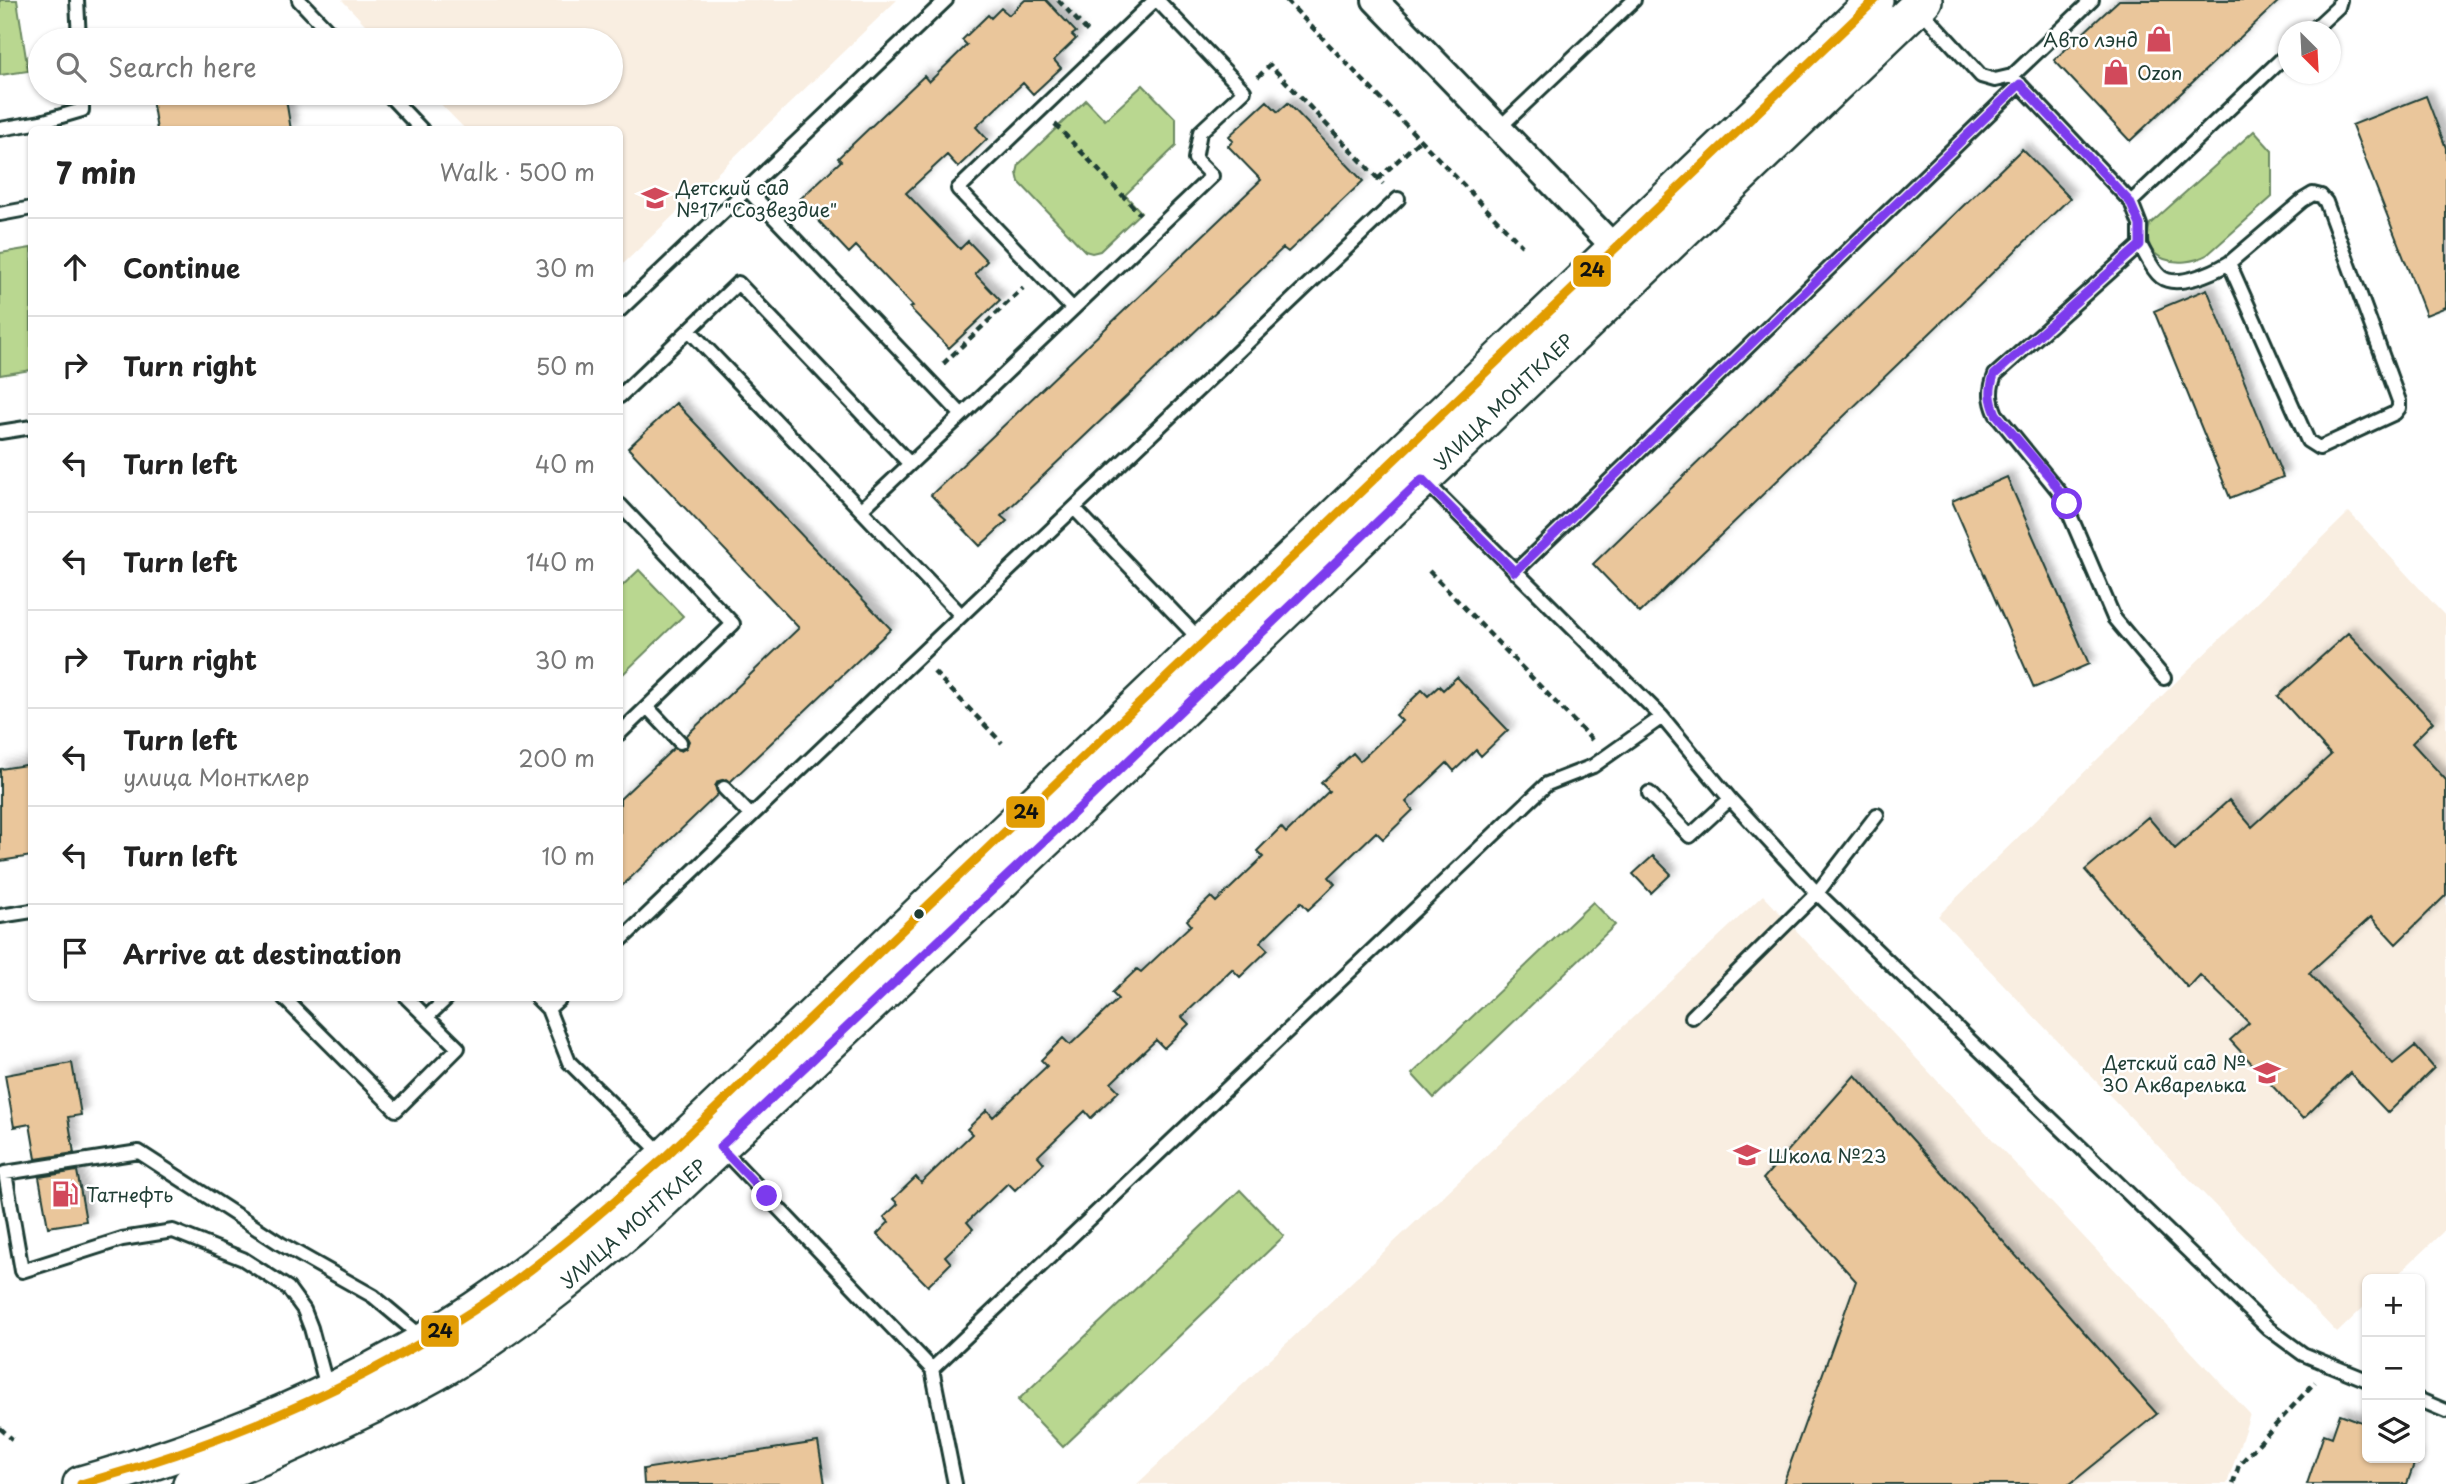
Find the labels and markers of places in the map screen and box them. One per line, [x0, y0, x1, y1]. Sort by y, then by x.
shop icon: Авто лэнд [2144, 24, 2174, 54]
place label: Авто лэнд [2043, 25, 2138, 53]
shop icon: Ozon [2101, 57, 2131, 87]
place label: Ozon [2137, 58, 2182, 86]
place label: Детский сад №17 "Созвездие" [675, 173, 837, 223]
school or university icon: Детский сад №17 "Созвездие" [640, 183, 670, 213]
unlabelled marker [912, 907, 926, 921]
place label: Детский сад № 30 Акварелька [2102, 1048, 2246, 1098]
school or university icon: Детский сад № 30 Акварелька [2252, 1058, 2282, 1088]
school or university icon: Школа №23 [1732, 1140, 1762, 1170]
place label: Школа №23 [1768, 1141, 1886, 1169]
fuel station icon: Татнефть [50, 1179, 80, 1209]
place label: Татнефть [86, 1180, 173, 1208]

